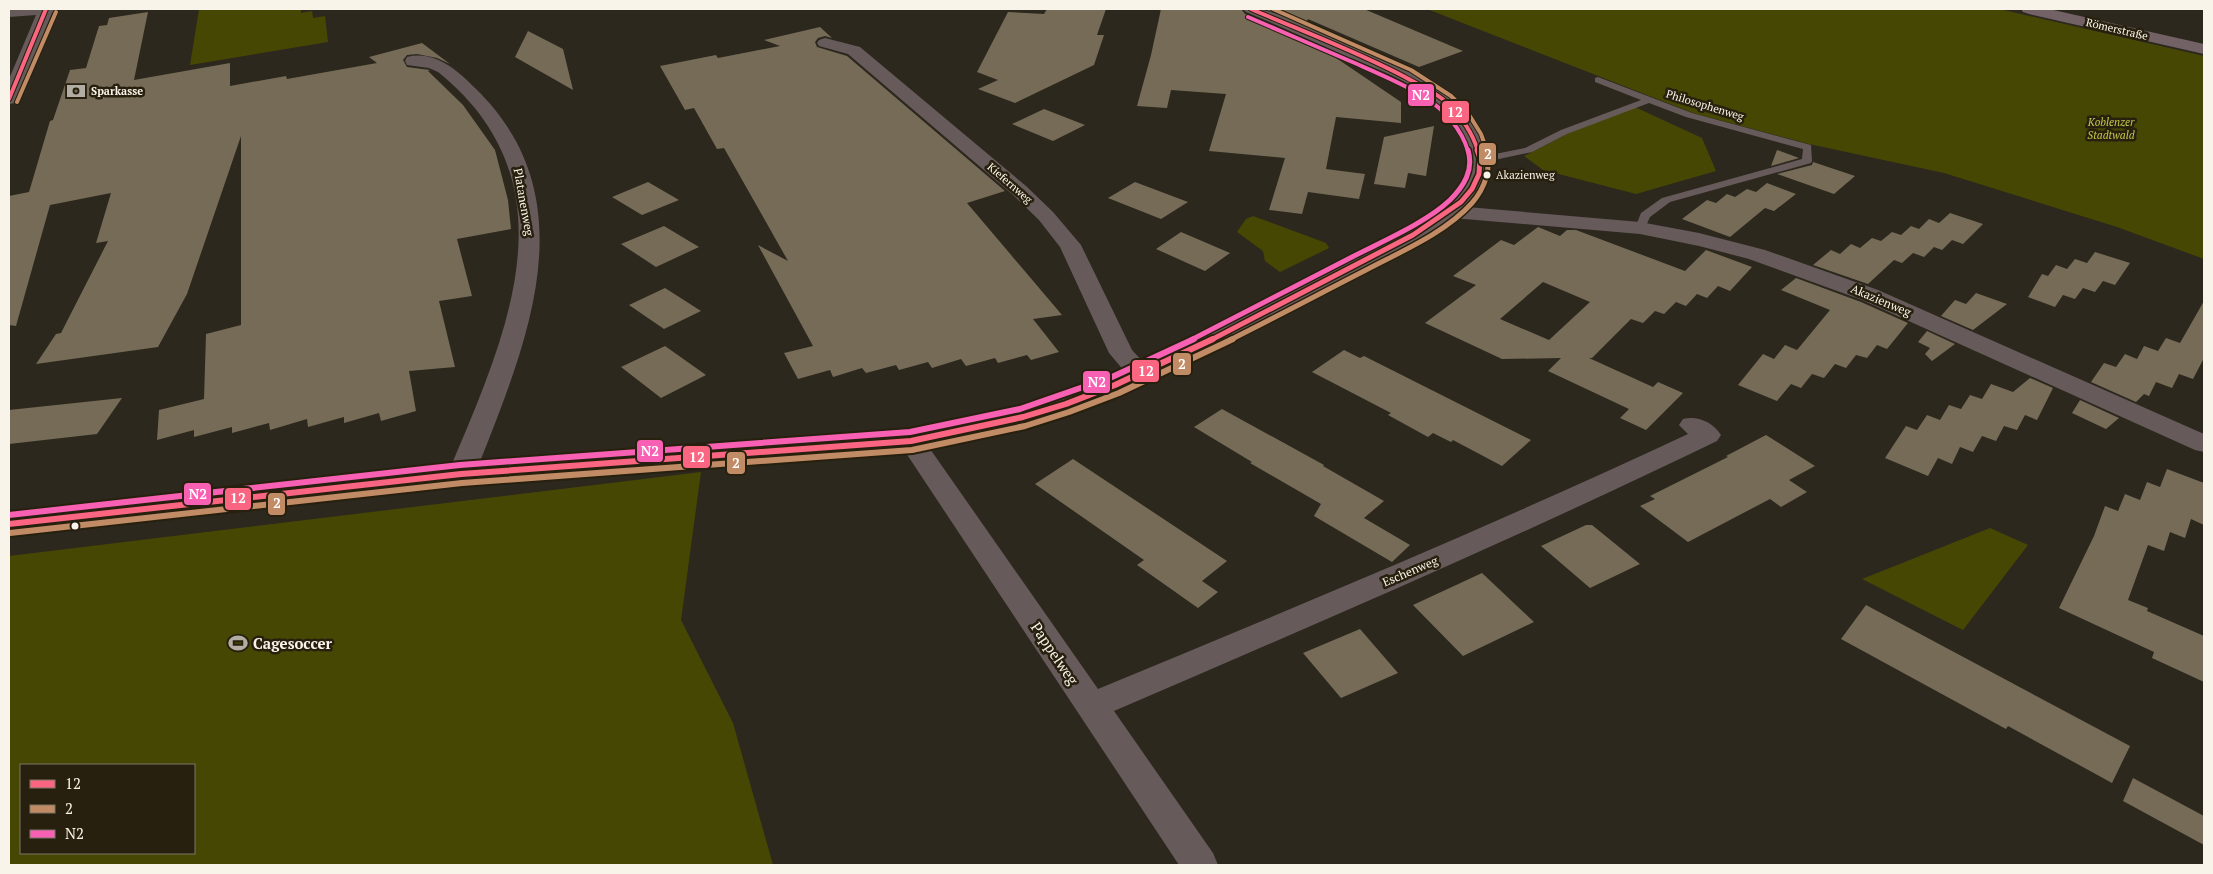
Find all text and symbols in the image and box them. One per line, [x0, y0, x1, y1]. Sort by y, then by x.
street label: Römerstraße [2085, 15, 2150, 43]
bank icon: Sparkasse [65, 80, 87, 102]
line badge: N2 [1407, 83, 1435, 107]
place label: Sparkasse [91, 84, 143, 98]
text: N2 [1412, 85, 1430, 104]
street label: Philosophenweg [1664, 87, 1746, 124]
line badge: 12 [1441, 100, 1470, 124]
text: 12 [1447, 102, 1463, 121]
park label: Koblenzer Stadtwald [2087, 115, 2135, 142]
line badge: 2 [1478, 142, 1497, 166]
text: 2 [1484, 144, 1492, 163]
street label: Kiefernweg [985, 160, 1036, 206]
street label: Platanenweg [511, 167, 537, 238]
place label: Akazienweg [1496, 168, 1555, 182]
marker: Akazienweg [1482, 170, 1492, 180]
street label: Akazienweg [1849, 281, 1914, 320]
line badge: 2 [1172, 352, 1192, 376]
text: 2 [1178, 354, 1186, 373]
line badge: 12 [1131, 359, 1160, 383]
text: 12 [1138, 361, 1154, 380]
line badge: N2 [1082, 370, 1111, 394]
text: N2 [1088, 372, 1106, 391]
line badge: N2 [636, 439, 664, 463]
text: N2 [641, 441, 659, 460]
line badge: 12 [682, 445, 711, 469]
text: 12 [689, 447, 705, 466]
line badge: 2 [726, 451, 746, 475]
text: 2 [732, 453, 740, 472]
line badge: N2 [183, 482, 212, 506]
text: N2 [189, 484, 207, 503]
line badge: 12 [224, 487, 252, 511]
text: 12 [230, 488, 246, 507]
line badge: 2 [267, 492, 286, 516]
text: 2 [273, 493, 281, 512]
unlabelled marker [70, 521, 80, 531]
street label: Eschenweg [1380, 552, 1441, 589]
street label: Pappelweg [1027, 618, 1084, 689]
sports icon: Cagesoccer [227, 632, 249, 654]
place label: Cagesoccer [253, 633, 332, 653]
legend [20, 764, 195, 854]
text: 12 [65, 773, 81, 793]
text: 2 [65, 798, 73, 818]
text: N2 [65, 823, 84, 843]

